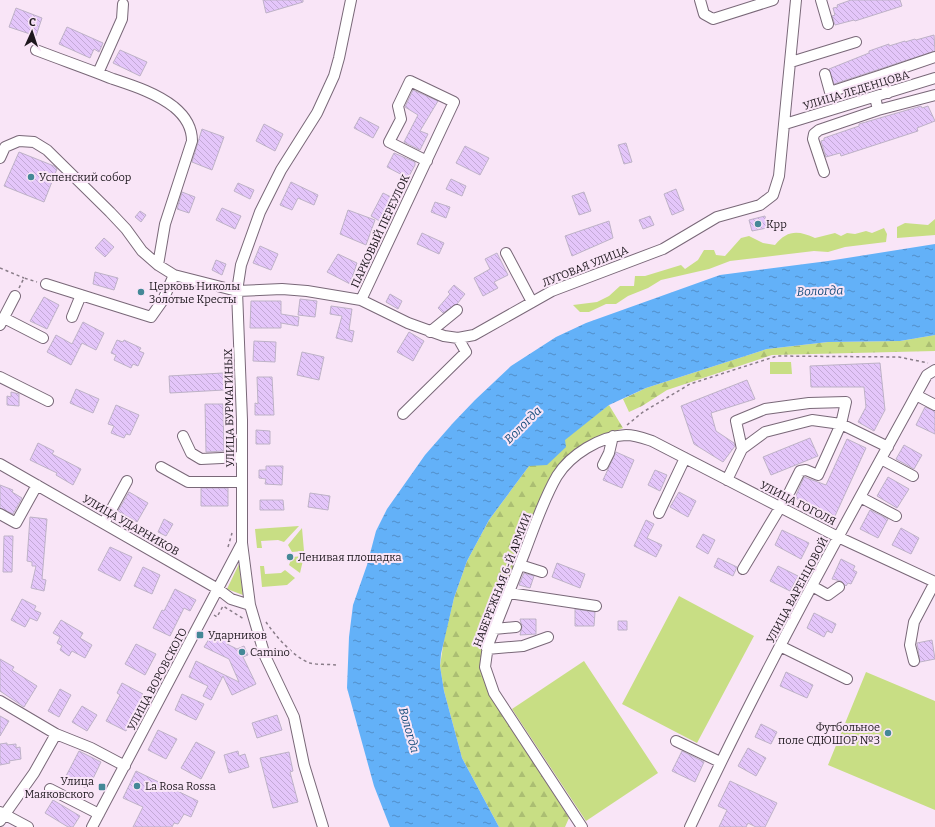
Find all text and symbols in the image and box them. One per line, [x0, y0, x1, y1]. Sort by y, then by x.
north arrow [12, 12, 52, 52]
text: С [29, 16, 36, 29]
street label: УЛИЦА ЛЕДЕНЦОВА [802, 68, 911, 113]
place label: Успенский собор [39, 171, 132, 184]
marker: Успенский собор [26, 172, 36, 182]
street label: ПАРКОВЫЙ ПЕРЕУЛОК [348, 172, 413, 290]
place label: Kpp [766, 218, 787, 231]
marker: Kpp [753, 219, 763, 229]
street label: ЛУГОВАЯ УЛИЦА [540, 243, 630, 290]
place label: Церковь Николы Золотые Кресты [149, 280, 240, 306]
water label: Вологда [796, 283, 844, 299]
marker: Церковь Николы Золотые Кресты [136, 287, 146, 297]
street label: УЛИЦА БУРМАГИНЫХ [222, 348, 237, 468]
water label: Вологда [502, 404, 544, 446]
street label: УЛИЦА ГОГОЛЯ [758, 479, 838, 528]
street label: УЛИЦА УДАРНИКОВ [80, 492, 181, 558]
street label: НАБЕРЕЖНАЯ 6-Й АРМИИ [471, 511, 534, 649]
street label: УЛИЦА ВАРЕНЦОВОЙ [764, 535, 831, 645]
place label: Ленивая площадка [298, 551, 402, 564]
marker: Ленивая площадка [285, 552, 295, 562]
street label: УЛИЦА ВОРОВСКОГО [125, 626, 190, 733]
place label: Ударников [208, 629, 267, 642]
marker: Ударников [195, 630, 205, 640]
place label: Camino [250, 646, 290, 659]
marker: Camino [237, 647, 247, 657]
water label: Вологда [396, 706, 422, 754]
place label: Футбольное поле СДЮШОР №3 [778, 721, 880, 747]
marker: Футбольное поле СДЮШОР №3 [883, 728, 893, 738]
place label: Улица Маяковского [24, 775, 94, 801]
place label: La Rosa Rossa [145, 780, 216, 793]
marker: La Rosa Rossa [132, 781, 142, 791]
marker: Улица Маяковского [97, 782, 107, 792]

